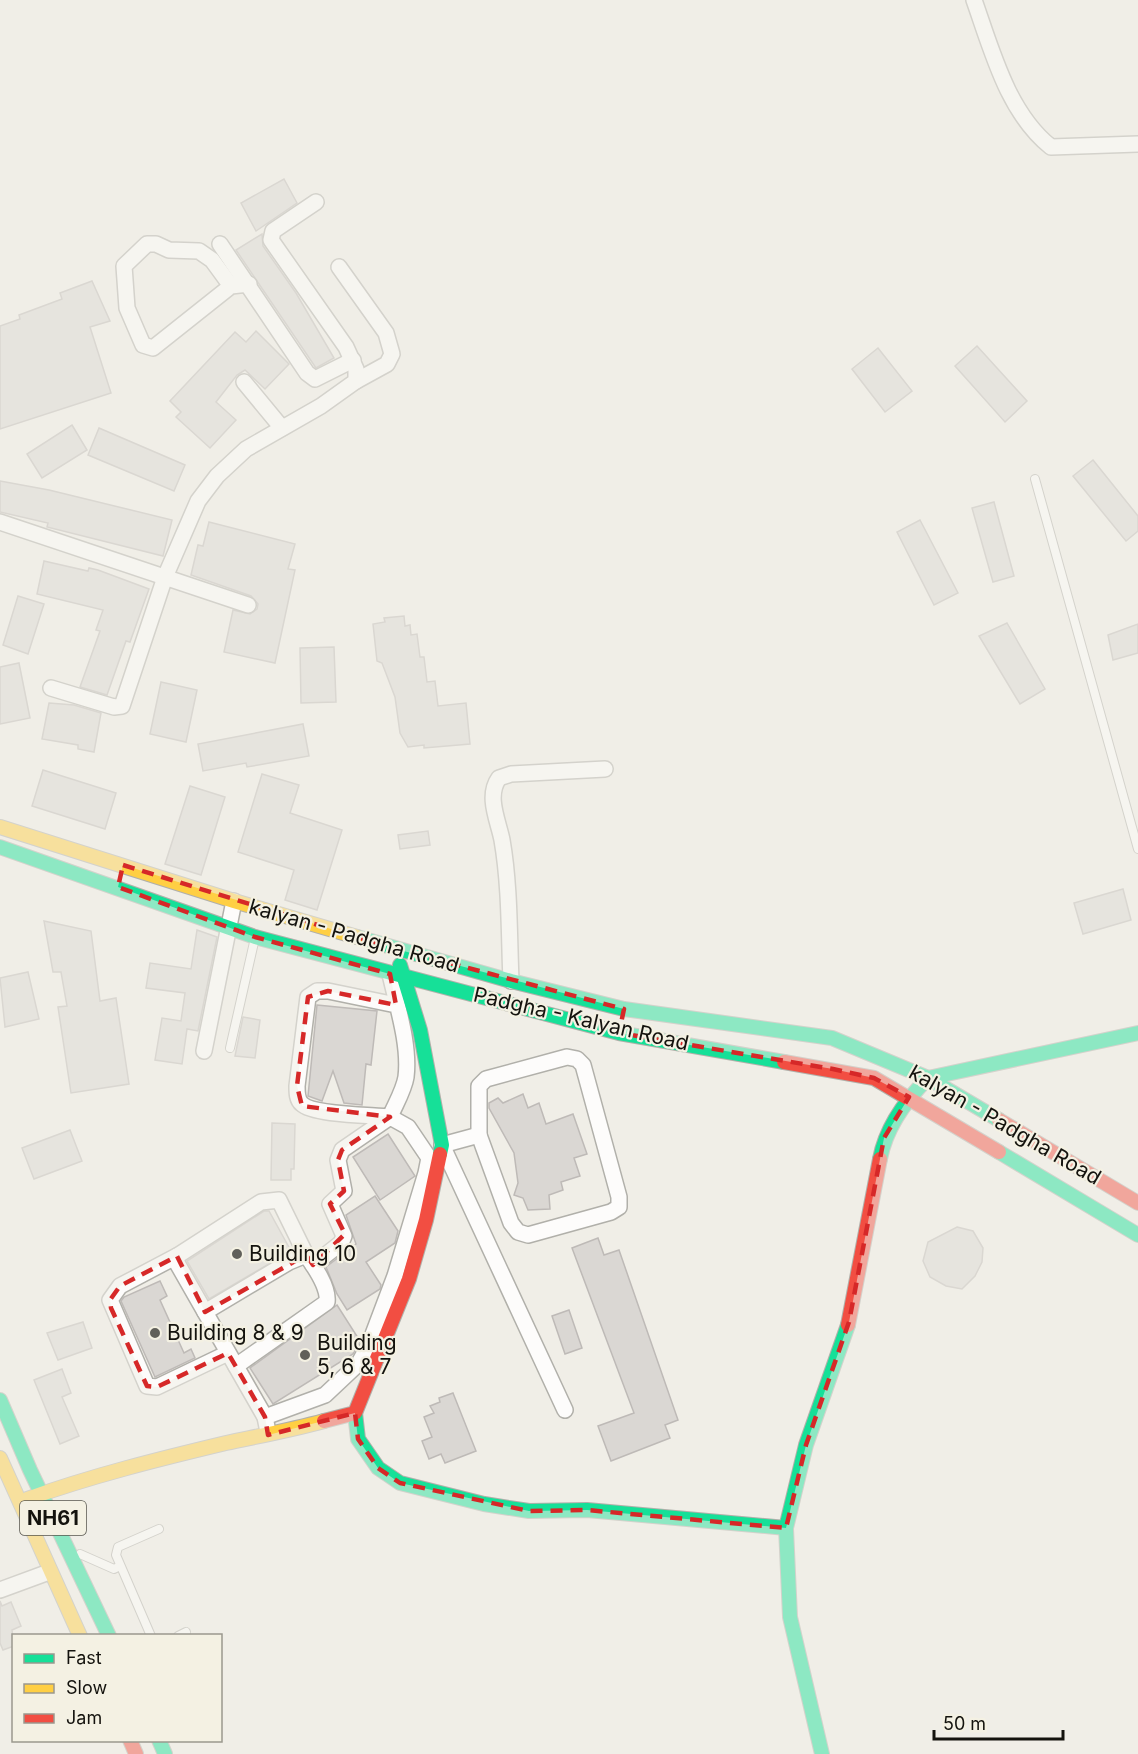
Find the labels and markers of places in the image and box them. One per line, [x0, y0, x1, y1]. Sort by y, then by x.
place label: Building 10 [249, 1241, 356, 1266]
marker: Building 10 [230, 1247, 244, 1261]
place label: Building 8 & 9 [167, 1320, 304, 1345]
marker: Building 8 & 9 [148, 1326, 162, 1340]
place label: Building 5, 6 & 7 [317, 1330, 397, 1379]
marker: Building 5, 6 & 7 [298, 1348, 312, 1362]

